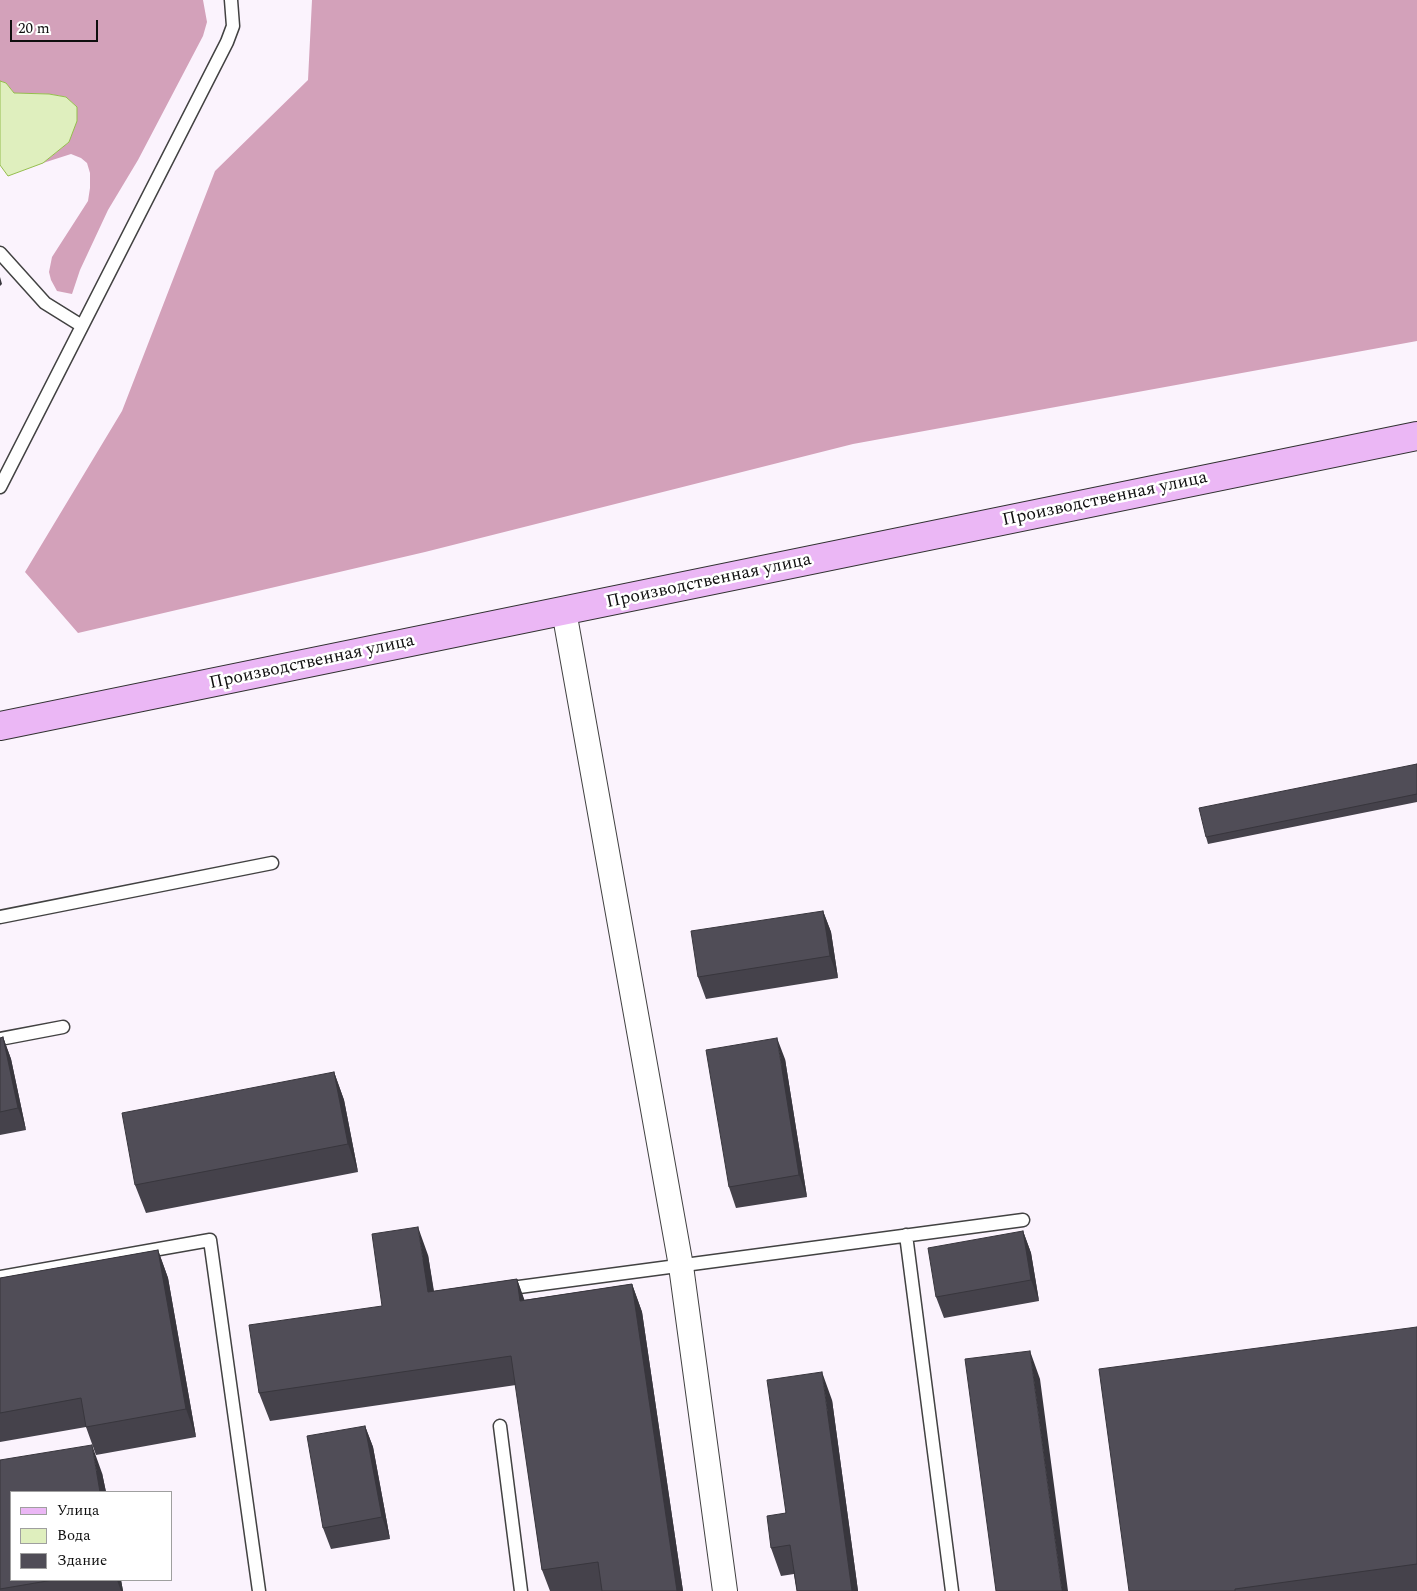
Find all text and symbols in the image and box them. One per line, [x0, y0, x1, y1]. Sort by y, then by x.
scale bar [12, 10, 100, 42]
text: 20 m [18, 17, 50, 40]
street label: Производственная улица [1000, 468, 1210, 532]
street label: Производственная улица [604, 550, 814, 614]
street label: Производственная улица [207, 631, 417, 695]
legend [10, 1491, 172, 1581]
text: Улица [57, 1499, 99, 1522]
text: Вода [57, 1524, 91, 1547]
text: Здание [57, 1549, 107, 1572]

